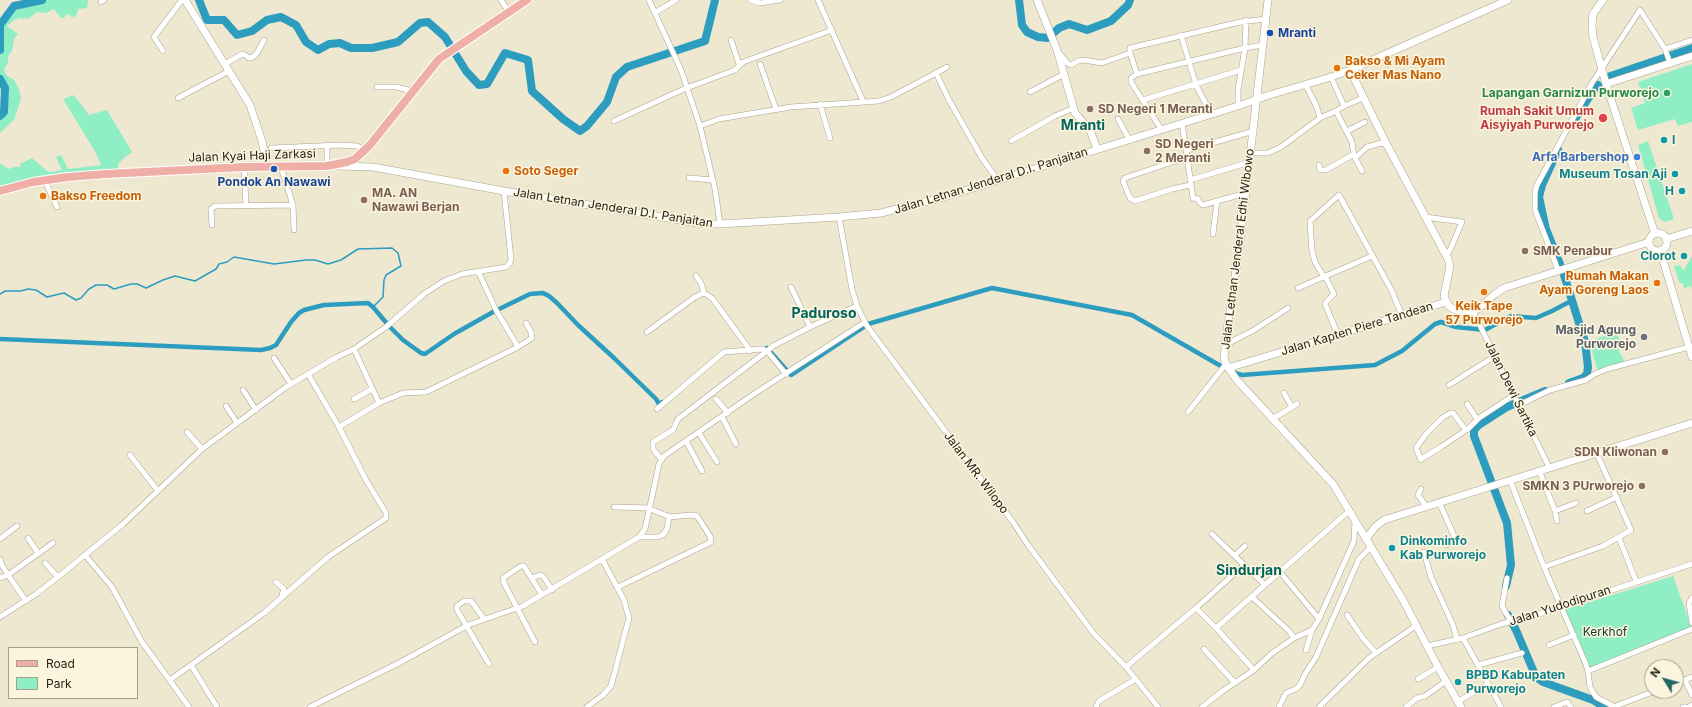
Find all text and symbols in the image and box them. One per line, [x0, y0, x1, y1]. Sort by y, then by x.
place label: Mranti [1278, 26, 1316, 40]
marker: Mranti [1265, 28, 1275, 38]
place label: Bakso & Mi Ayam Ceker Mas Nano [1345, 54, 1445, 82]
marker: Bakso & Mi Ayam Ceker Mas Nano [1332, 63, 1342, 73]
place label: Lapangan Garnizun Purworejo [1482, 86, 1659, 100]
marker: Lapangan Garnizun Purworejo [1662, 88, 1672, 98]
place label: SD Negeri 1 Meranti [1098, 102, 1213, 116]
marker: SD Negeri 1 Meranti [1085, 104, 1095, 114]
place label: Rumah Sakit Umum Aisyiyah Purworejo [1480, 104, 1594, 132]
marker: Rumah Sakit Umum Aisyiyah Purworejo [1597, 112, 1609, 124]
district label: Mranti [1061, 118, 1105, 134]
place label: I [1672, 133, 1675, 147]
marker: I [1659, 135, 1669, 145]
place label: SD Negeri 2 Meranti [1155, 137, 1214, 165]
street label: Jalan Letnan Jenderal D.I. Panjaitan [892, 145, 1090, 217]
marker: SD Negeri 2 Meranti [1142, 146, 1152, 156]
street label: Jalan Kyai Haji Zarkasi [188, 147, 316, 165]
street label: Jalan Letnan Jenderal Edhi Wibowo [1219, 148, 1257, 350]
place label: Arfa Barbershop [1532, 150, 1629, 164]
marker: Arfa Barbershop [1632, 152, 1642, 162]
marker: Pondok An Nawawi [269, 164, 279, 174]
place label: Soto Seger [514, 164, 578, 178]
marker: Soto Seger [501, 166, 511, 176]
place label: Museum Tosan Aji [1559, 167, 1667, 181]
marker: Museum Tosan Aji [1670, 169, 1680, 179]
place label: Pondok An Nawawi [217, 175, 331, 189]
place label: H [1665, 184, 1674, 198]
street label: Jalan Letnan Jenderal D.I. Panjaitan [512, 185, 714, 231]
place label: MA. AN Nawawi Berjan [372, 186, 459, 214]
marker: H [1677, 186, 1687, 196]
place label: Bakso Freedom [51, 189, 141, 203]
marker: Bakso Freedom [38, 191, 48, 201]
marker: MA. AN Nawawi Berjan [359, 195, 369, 205]
place label: SMK Penabur [1533, 244, 1613, 258]
marker: SMK Penabur [1520, 246, 1530, 256]
place label: Clorot [1640, 249, 1676, 263]
marker: Clorot [1679, 251, 1689, 261]
place label: Rumah Makan Ayam Goreng Laos [1539, 269, 1649, 297]
marker: Rumah Makan Ayam Goreng Laos [1652, 278, 1662, 288]
marker: Keik Tape 57 Purworejo [1479, 287, 1489, 297]
street label: Jalan Kapten Piere Tandean [1279, 299, 1435, 359]
place label: Keik Tape 57 Purworejo [1445, 299, 1523, 327]
district label: Paduroso [792, 306, 856, 322]
place label: Masjid Agung Purworejo [1555, 323, 1636, 351]
marker: Masjid Agung Purworejo [1639, 332, 1649, 342]
street label: Jalan Dewi Sartika [1482, 339, 1540, 439]
street label: Jalan MR. Wilopo [941, 429, 1011, 517]
place label: SDN Kliwonan [1574, 445, 1657, 459]
marker: SDN Kliwonan [1660, 447, 1670, 457]
place label: SMKN 3 PUrworejo [1522, 479, 1634, 493]
marker: SMKN 3 PUrworejo [1637, 481, 1647, 491]
place label: Dinkominfo Kab Purworejo [1400, 534, 1486, 562]
marker: Dinkominfo Kab Purworejo [1387, 543, 1397, 553]
district label: Sindurjan [1216, 563, 1282, 579]
street label: Jalan Yudodipuran [1507, 583, 1613, 629]
park label: Kerkhof [1583, 625, 1627, 639]
legend [8, 647, 138, 699]
text: Road [46, 656, 75, 671]
north arrow [1644, 659, 1684, 699]
text: N [1647, 665, 1663, 680]
place label: BPBD Kabupaten Purworejo [1466, 668, 1565, 696]
text: Park [46, 676, 72, 691]
marker: BPBD Kabupaten Purworejo [1453, 677, 1463, 687]

